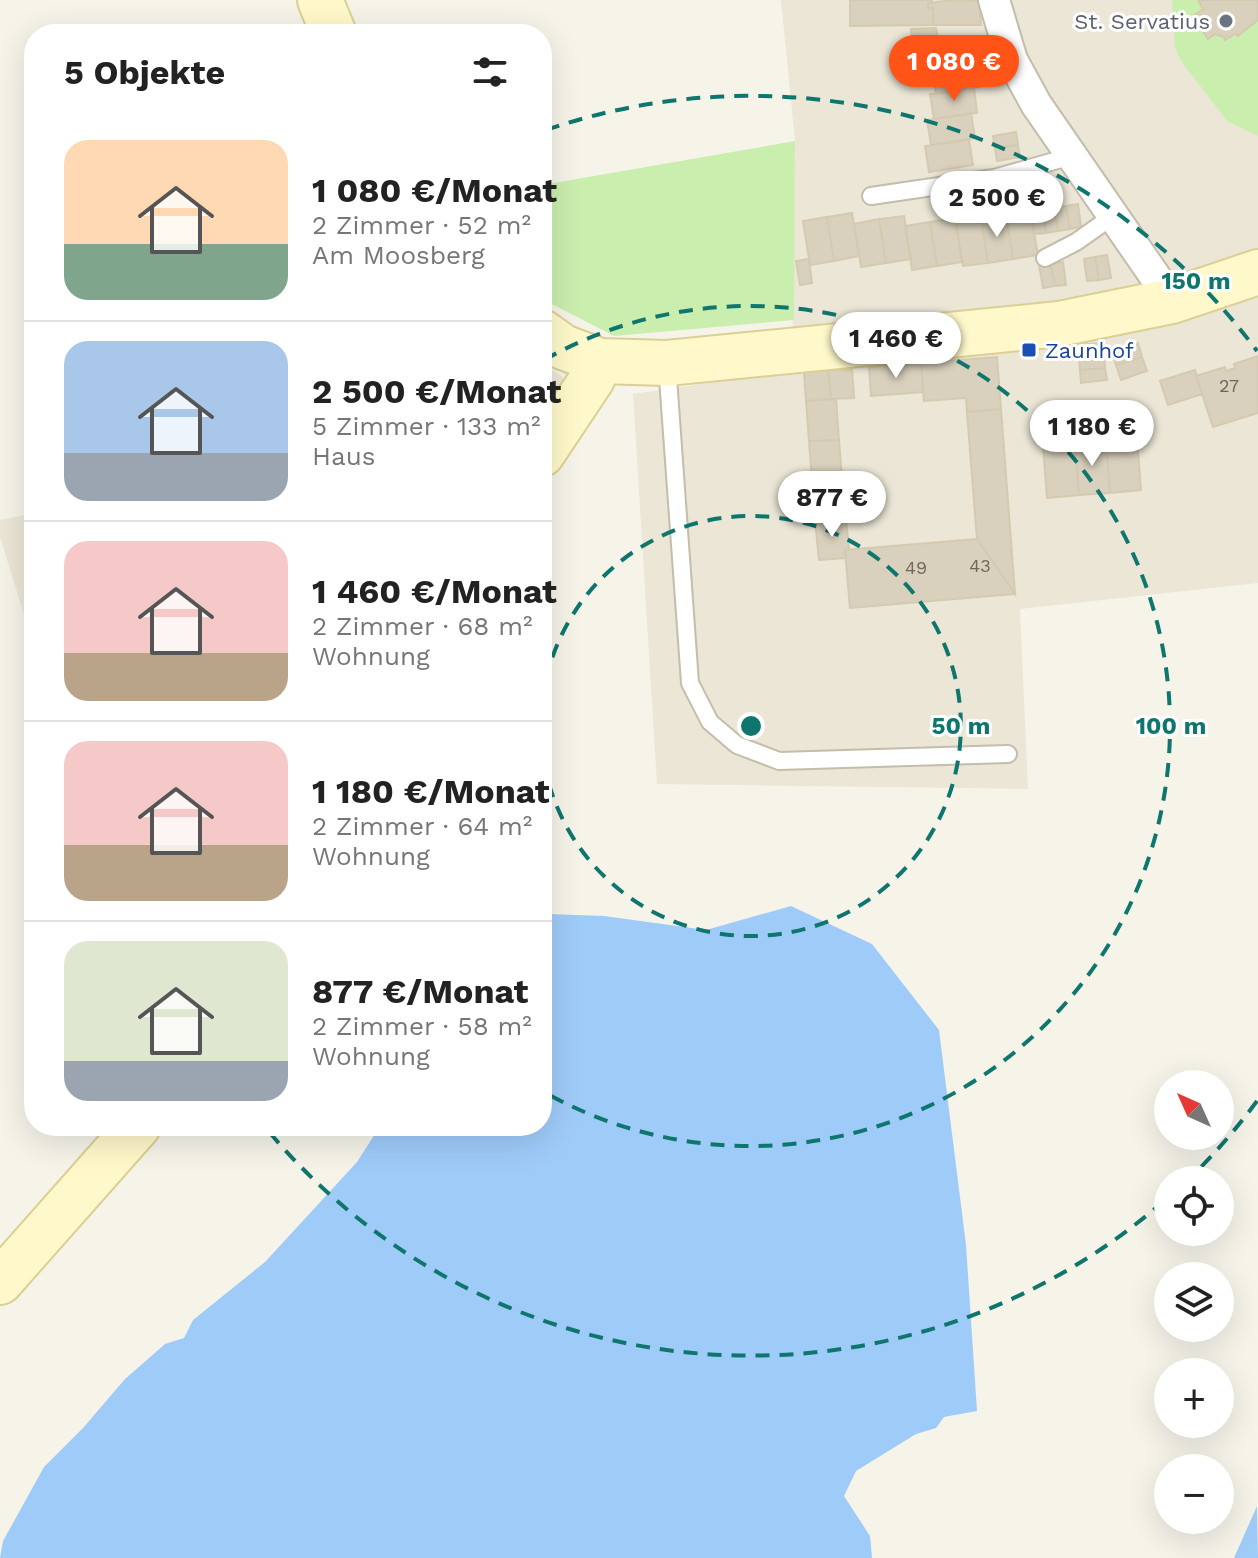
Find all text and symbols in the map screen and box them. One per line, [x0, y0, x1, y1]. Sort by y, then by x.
place label: St. Servatius [1074, 9, 1210, 34]
marker: St. Servatius [1217, 12, 1235, 30]
pin: 1 080 € [880, 35, 1028, 103]
text: 1 080 € [907, 46, 1001, 76]
icon: filters [468, 50, 512, 94]
text: 5 Objekte [64, 52, 225, 92]
text: 1 080 €/Monat [312, 170, 557, 210]
pin: 2 500 € [923, 171, 1071, 239]
icon: home [128, 172, 224, 268]
text: 2 500 € [948, 182, 1046, 212]
text: 2 Zimmer · 52 m² [312, 210, 531, 240]
text: Am Moosberg [312, 240, 485, 270]
text: 150 m [1161, 267, 1231, 295]
pin: 1 460 € [822, 312, 970, 380]
text: 1 460 € [849, 323, 943, 353]
place label: Zaunhof [1045, 338, 1134, 363]
marker: Zaunhof [1020, 341, 1038, 359]
text: 2 500 €/Monat [312, 371, 561, 411]
icon: home [128, 373, 224, 469]
house number: 27 [1219, 375, 1239, 396]
pin: 1 180 € [1018, 400, 1166, 468]
text: 5 Zimmer · 133 m² [312, 411, 541, 441]
text: 1 180 € [1048, 411, 1136, 441]
text: Haus [312, 441, 375, 471]
pin: 877 € [776, 471, 888, 539]
text: 877 € [796, 482, 868, 512]
house number: 43 [969, 555, 991, 576]
house number: 49 [905, 557, 927, 578]
text: 1 460 €/Monat [312, 571, 557, 611]
icon: home [128, 573, 224, 669]
text: 2 Zimmer · 68 m² [312, 611, 532, 641]
text: Wohnung [312, 641, 430, 671]
centre of rings [737, 712, 765, 740]
text: 50 m [932, 712, 990, 740]
text: 100 m [1136, 712, 1206, 740]
text: 1 180 €/Monat [312, 771, 550, 811]
icon: home [128, 773, 224, 869]
text: 2 Zimmer · 64 m² [312, 811, 532, 841]
text: Wohnung [312, 841, 430, 871]
text: 877 €/Monat [312, 971, 528, 1011]
icon: home [128, 973, 224, 1069]
text: 2 Zimmer · 58 m² [312, 1011, 532, 1041]
text: Wohnung [312, 1041, 430, 1071]
north arrow [1154, 1070, 1234, 1150]
map controls [1154, 1070, 1234, 1534]
button: locate [1154, 1166, 1234, 1246]
button: layers [1154, 1262, 1234, 1342]
button: + [1154, 1358, 1234, 1438]
button: − [1154, 1454, 1234, 1534]

